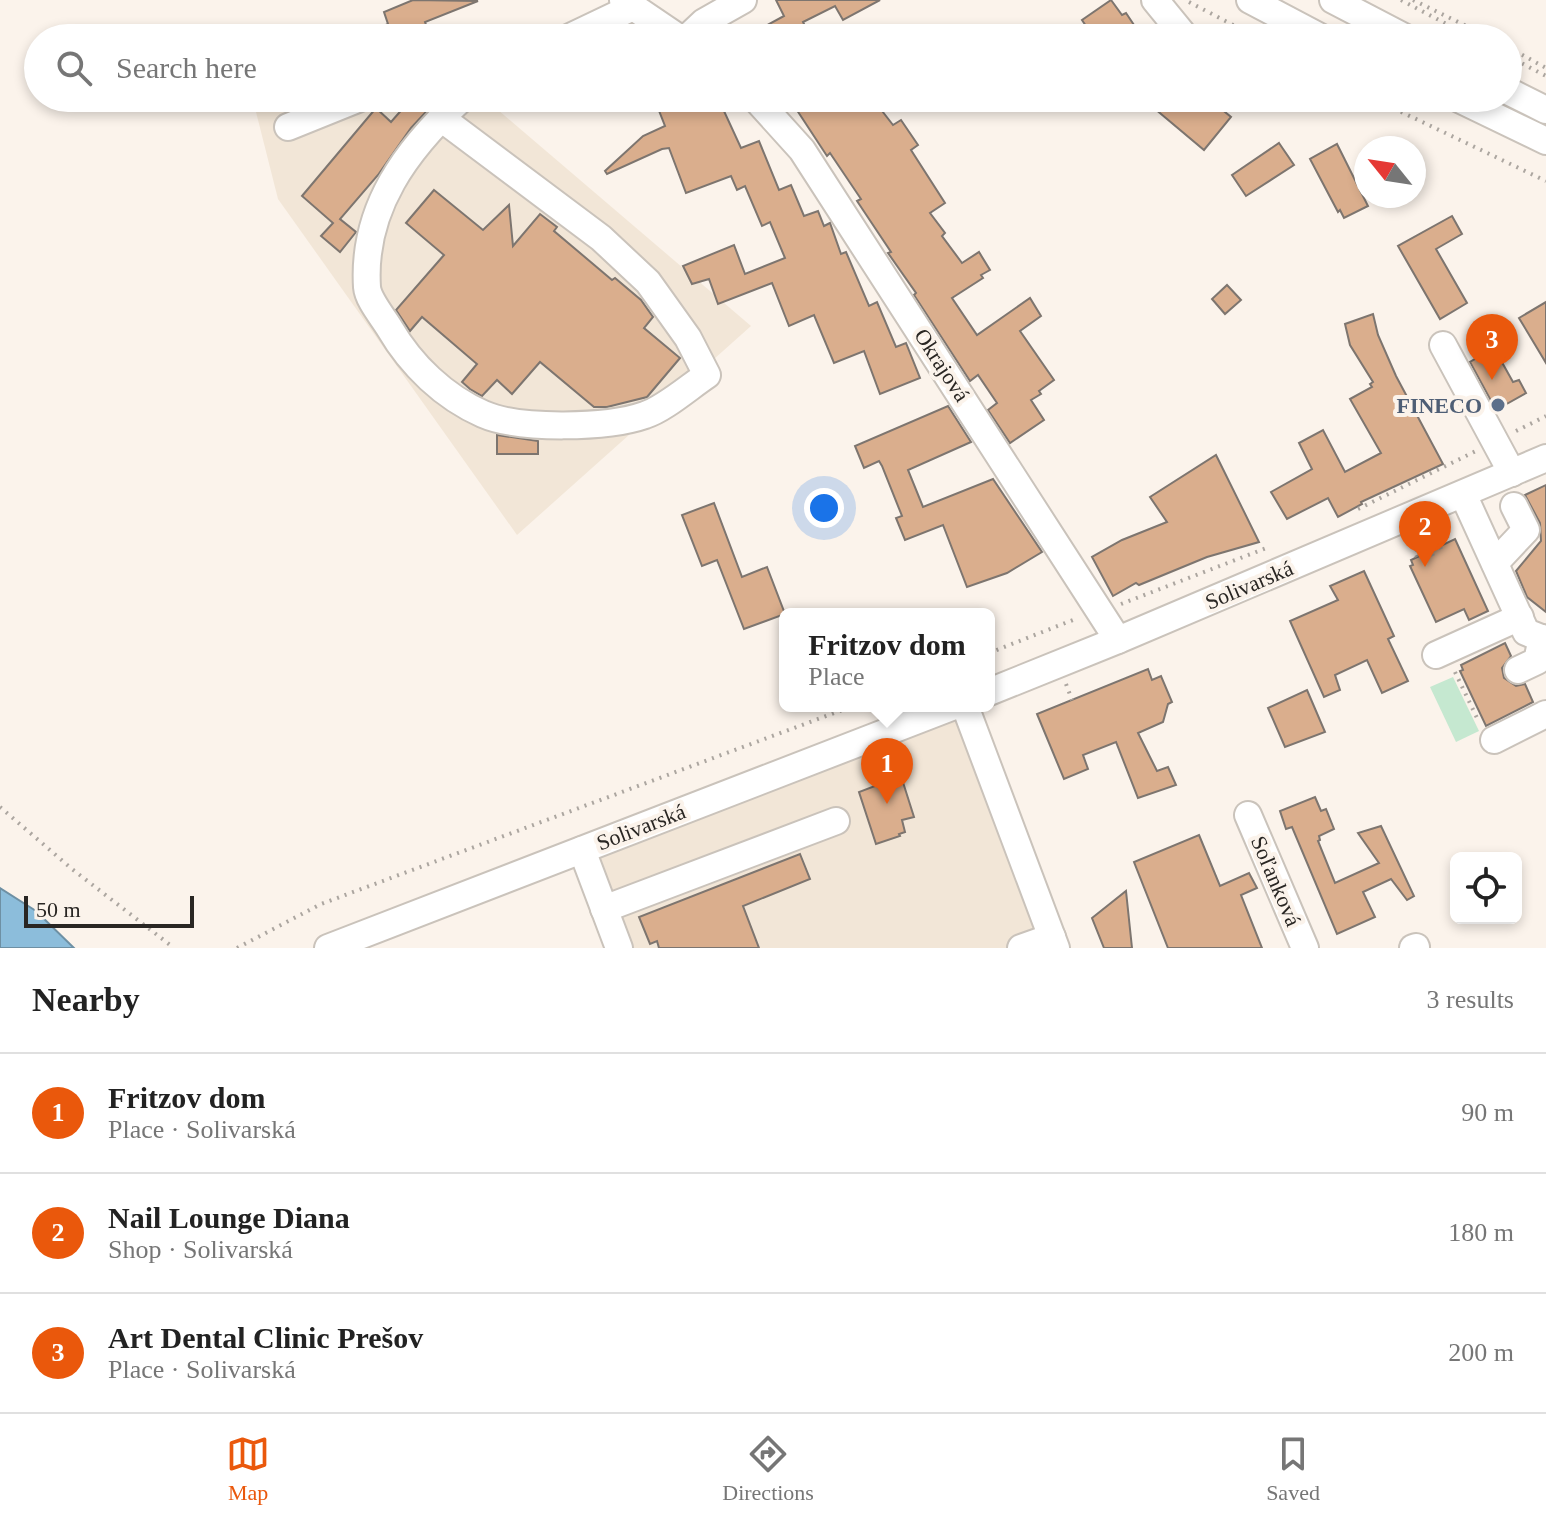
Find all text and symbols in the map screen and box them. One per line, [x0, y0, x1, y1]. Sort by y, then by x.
search box [24, 24, 1522, 112]
icon: search [52, 46, 96, 90]
text: Search here [116, 51, 257, 84]
north arrow [1354, 136, 1426, 208]
pin: 3 [1466, 314, 1518, 380]
street label: Okrajová [909, 324, 975, 406]
place label: FINECO [1396, 393, 1482, 418]
marker: FINECO [1489, 396, 1507, 414]
your location [804, 488, 844, 528]
pin: 2 [1399, 501, 1451, 567]
street label: Solivarská [1201, 555, 1297, 615]
popup [779, 608, 995, 712]
text: Fritzov dom [808, 628, 966, 661]
text: Place [808, 662, 865, 691]
pin: 1 [861, 738, 913, 804]
street label: Solivarská [593, 799, 689, 855]
street label: Soľanková [1246, 832, 1306, 930]
map controls [1450, 852, 1522, 924]
button: locate [1450, 852, 1522, 924]
scale bar [24, 892, 194, 928]
text: 50 m [36, 897, 81, 922]
text: Nearby [32, 981, 140, 1018]
text: 3 results [1427, 985, 1514, 1014]
text: Fritzov dom [108, 1081, 265, 1114]
text: 1 [52, 1098, 65, 1127]
text: 90 m [1461, 1098, 1514, 1127]
text: Place · Solivarská [108, 1115, 296, 1144]
text: Nail Lounge Diana [108, 1201, 350, 1234]
text: 2 [52, 1218, 65, 1247]
text: 180 m [1448, 1218, 1514, 1247]
text: Shop · Solivarská [108, 1235, 293, 1264]
text: Art Dental Clinic Prešov [108, 1321, 423, 1354]
text: 3 [52, 1338, 65, 1367]
text: 200 m [1448, 1338, 1514, 1367]
text: Place · Solivarská [108, 1355, 296, 1384]
tab: Map [226, 1432, 270, 1506]
tab: Directions [722, 1432, 814, 1506]
tab: Saved [1266, 1432, 1320, 1506]

